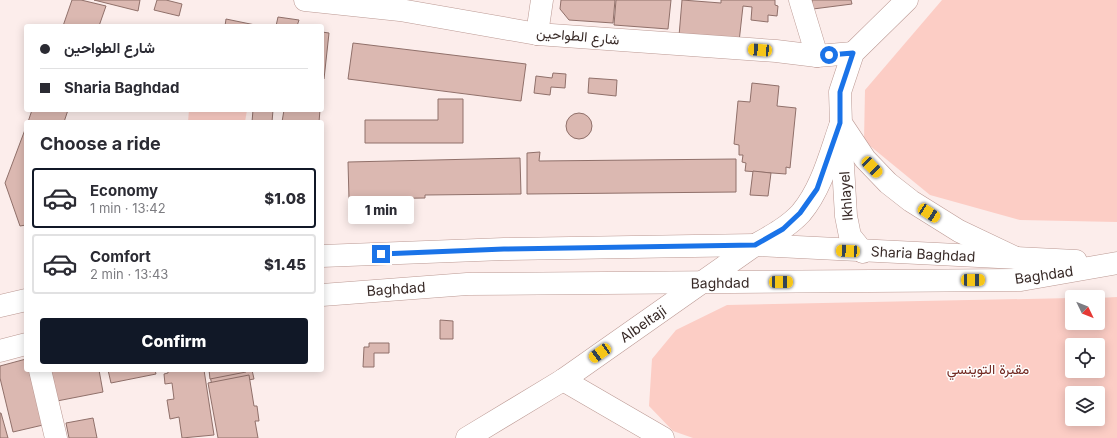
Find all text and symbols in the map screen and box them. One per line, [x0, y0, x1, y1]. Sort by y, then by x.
street label: شارع الطواحين [536, 23, 620, 51]
text: شارع الطواحين [64, 38, 155, 57]
car [748, 43, 772, 57]
route start [820, 46, 838, 64]
text: Sharia Baghdad [64, 78, 179, 97]
text: Choose a ride [40, 133, 161, 154]
car [859, 154, 885, 180]
street label: Ikhlayel [835, 171, 856, 222]
icon: car [42, 180, 78, 216]
text: Economy [90, 181, 158, 200]
text: $1.08 [264, 189, 306, 208]
callout: 1 min [348, 196, 414, 224]
text: 1 min · 13:42 [90, 200, 166, 216]
car [916, 201, 942, 225]
text: 1 min [365, 202, 397, 218]
street label: Sharia Baghdad [870, 242, 976, 265]
car [836, 244, 860, 258]
route end [372, 245, 390, 263]
icon: car [42, 246, 78, 282]
text: Comfort [90, 247, 151, 266]
text: $1.45 [264, 255, 306, 274]
street label: Baghdad [1014, 262, 1074, 287]
text: 2 min · 13:43 [90, 266, 168, 282]
street label: Baghdad [690, 273, 750, 292]
car [961, 274, 985, 286]
car [769, 276, 793, 288]
street label: Baghdad [366, 278, 426, 299]
north arrow [1065, 290, 1105, 330]
map controls [1065, 290, 1105, 426]
street label: Albeltaji [616, 302, 669, 346]
button: Confirm [40, 318, 308, 364]
button: locate [1065, 338, 1105, 378]
car [587, 341, 613, 365]
park label: مقبرة التوينسي [947, 360, 1029, 381]
button: layers [1065, 386, 1105, 426]

